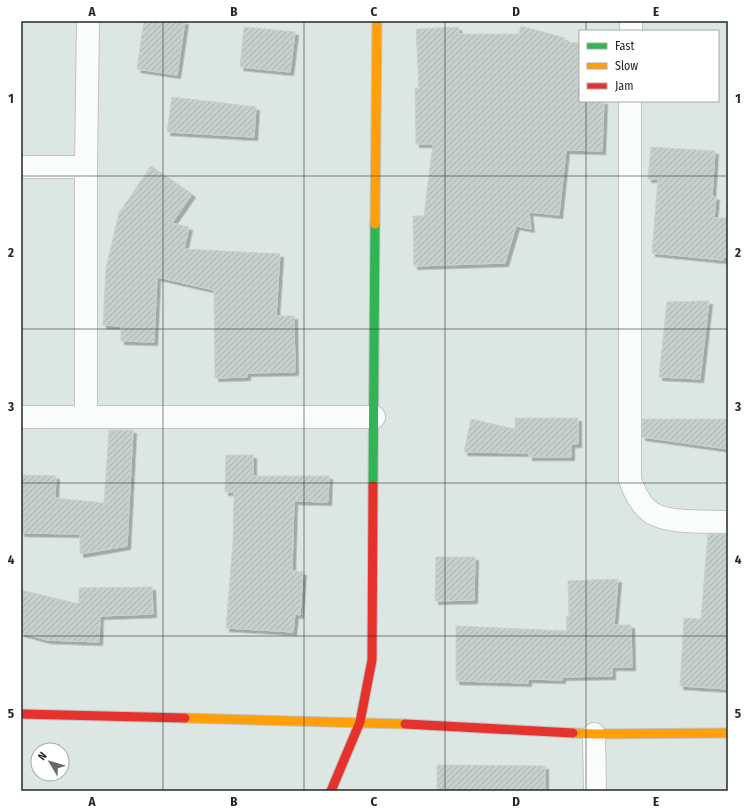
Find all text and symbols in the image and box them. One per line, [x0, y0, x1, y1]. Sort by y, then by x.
text: A [87, 4, 96, 19]
text: B [230, 4, 238, 19]
text: C [371, 4, 378, 19]
text: D [512, 4, 520, 19]
text: E [653, 4, 659, 19]
legend [579, 30, 719, 102]
text: Fast [615, 39, 634, 53]
text: Slow [615, 59, 638, 73]
text: Jam [615, 79, 633, 93]
text: 1 [8, 91, 14, 106]
text: 1 [735, 91, 741, 106]
text: 2 [7, 245, 14, 260]
text: 2 [734, 245, 741, 260]
text: 3 [7, 399, 14, 414]
text: 3 [734, 399, 741, 414]
text: 4 [8, 552, 15, 567]
text: 4 [735, 552, 742, 567]
text: 5 [8, 706, 14, 721]
text: 5 [735, 706, 741, 721]
north arrow [30, 742, 70, 782]
text: N [35, 750, 50, 763]
text: A [87, 794, 96, 809]
text: B [230, 794, 238, 809]
text: C [371, 794, 378, 809]
text: D [512, 794, 520, 809]
text: E [653, 794, 659, 809]

